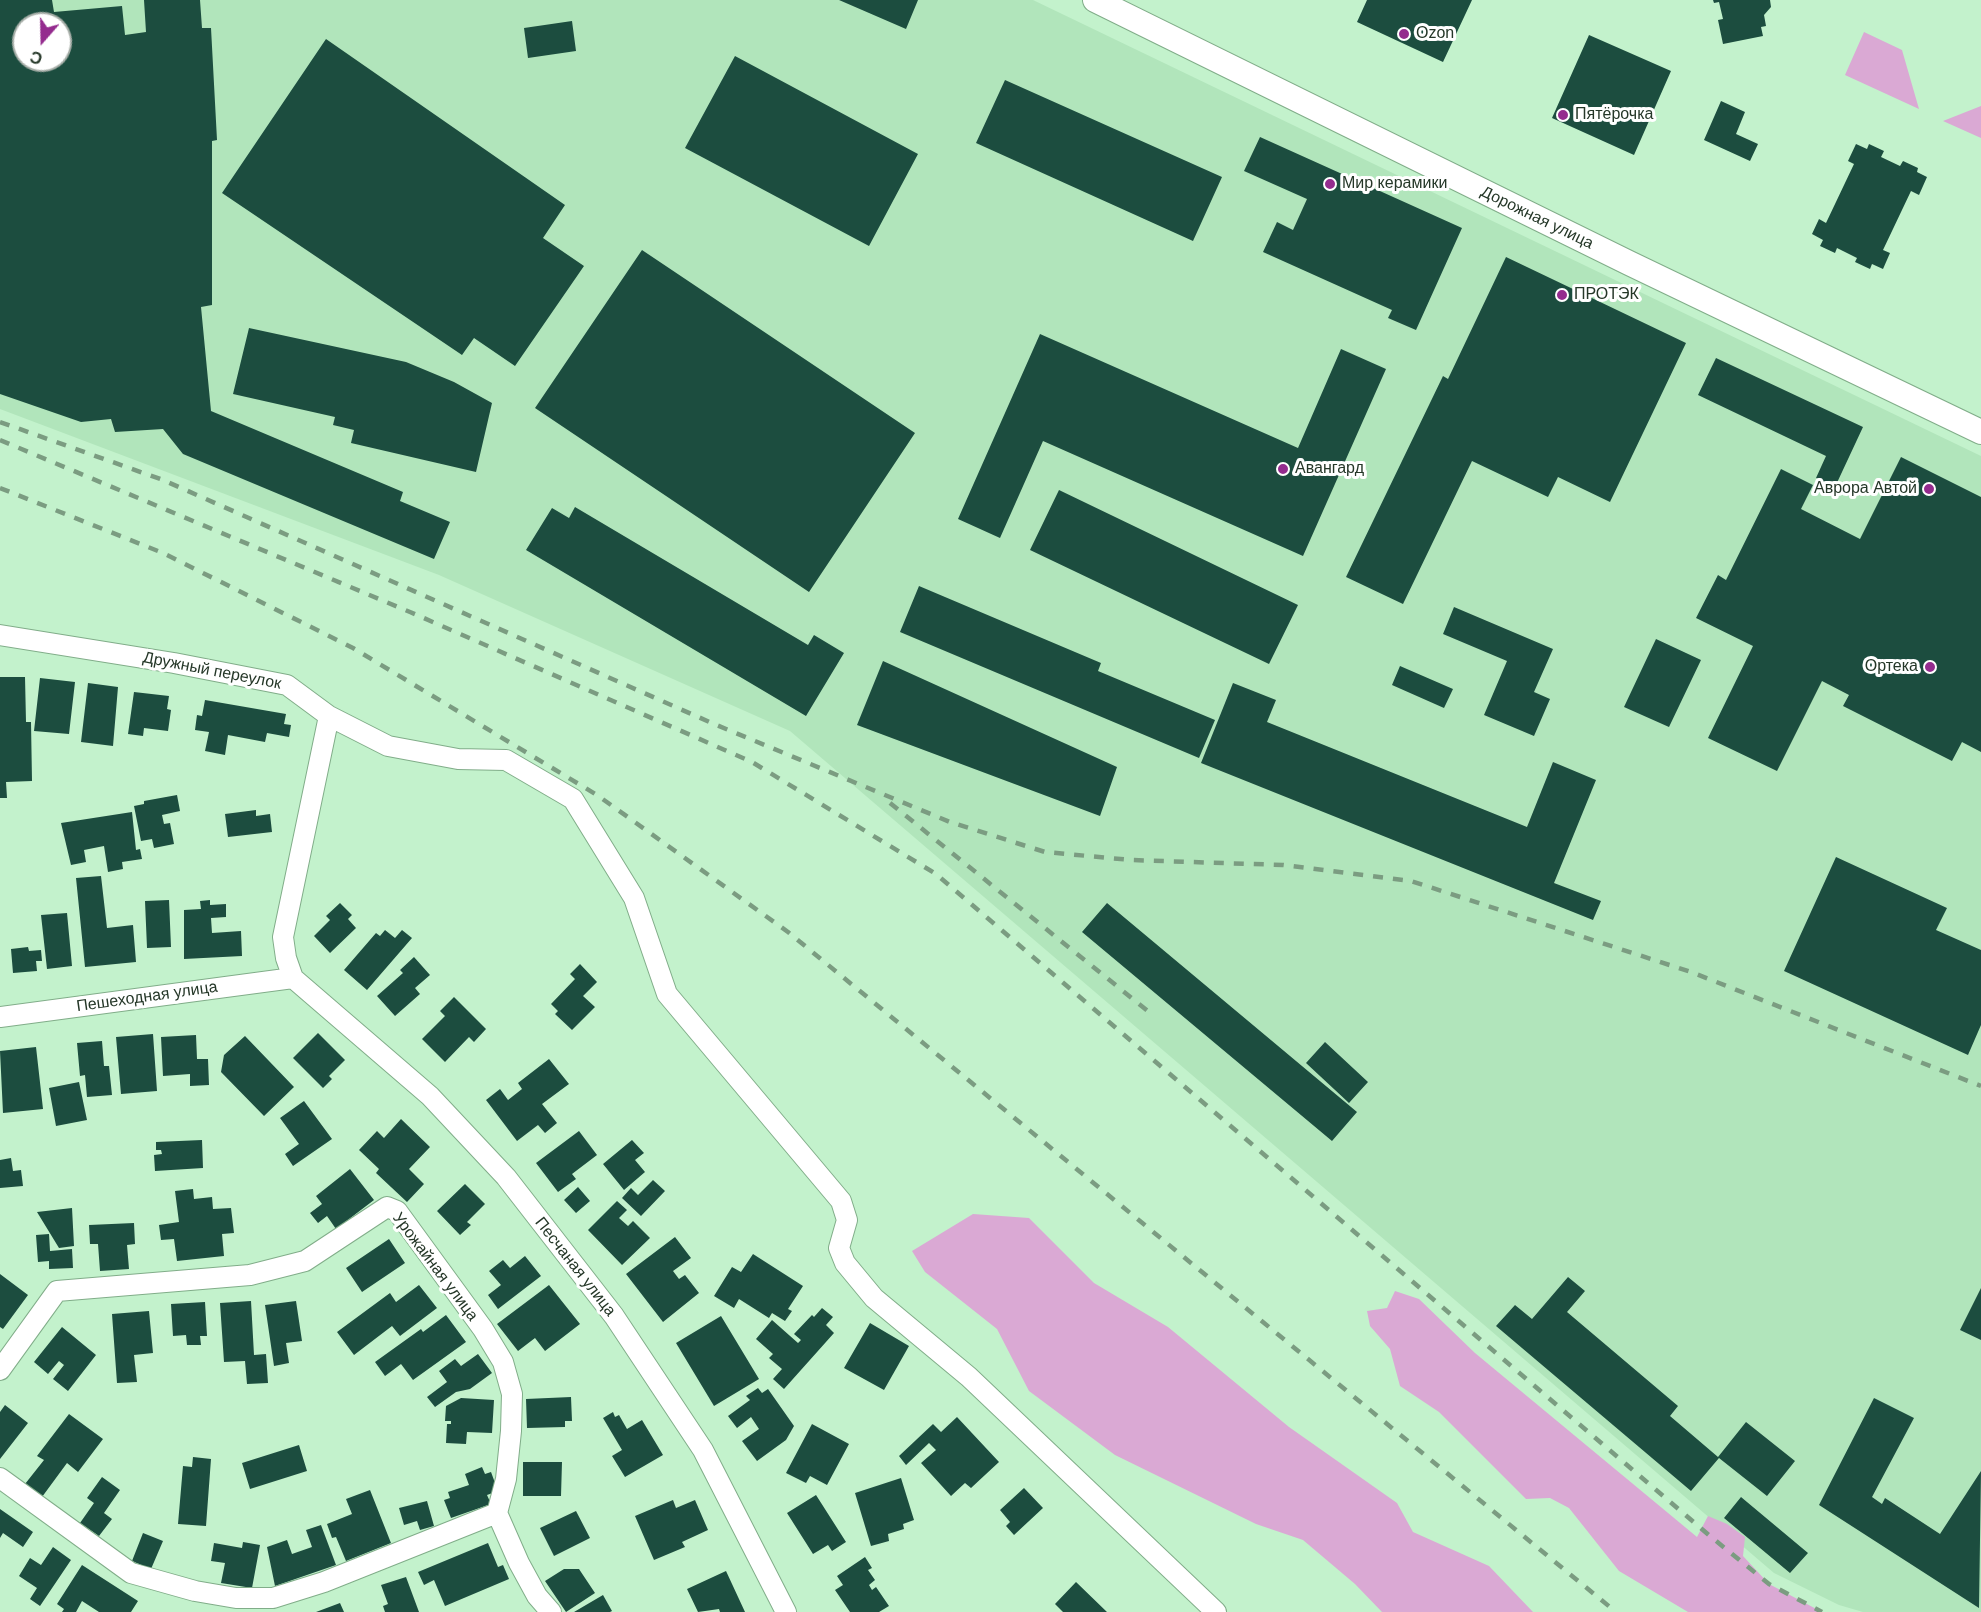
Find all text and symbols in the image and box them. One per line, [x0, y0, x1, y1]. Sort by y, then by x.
north arrow [12, 12, 72, 72]
place label: Ozon [1416, 24, 1454, 44]
marker: Ozon [1397, 27, 1411, 41]
text: С [28, 48, 45, 67]
place label: Пятёрочка [1575, 105, 1653, 125]
marker: Пятёрочка [1556, 108, 1570, 122]
place label: Мир керамики [1342, 174, 1447, 194]
marker: Мир керамики [1323, 177, 1337, 191]
street label: Дорожная улица [1477, 182, 1597, 254]
place label: ПРОТЭК [1574, 285, 1639, 305]
marker: ПРОТЭК [1555, 288, 1569, 302]
place label: Авангард [1295, 459, 1364, 479]
marker: Авангард [1276, 462, 1290, 476]
place label: Аврора Автой [1814, 479, 1917, 499]
marker: Аврора Автой [1922, 482, 1936, 496]
street label: Дружный переулок [141, 648, 283, 694]
place label: Ортека [1865, 657, 1918, 677]
marker: Ортека [1923, 660, 1937, 674]
street label: Пешеходная улица [75, 978, 219, 1016]
street label: Урожайная улица [388, 1209, 482, 1325]
street label: Песчаная улица [530, 1214, 620, 1320]

